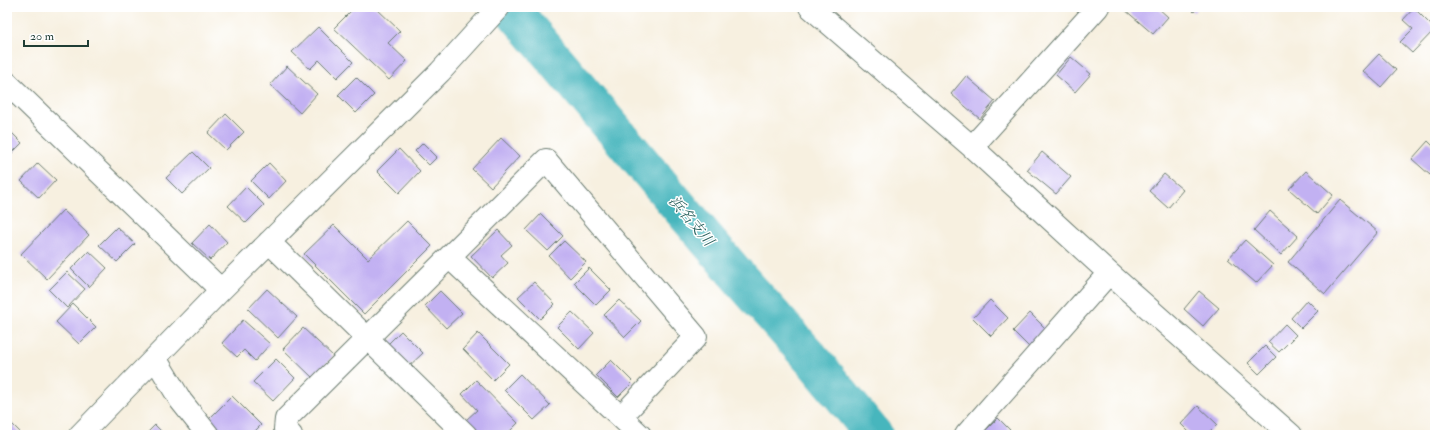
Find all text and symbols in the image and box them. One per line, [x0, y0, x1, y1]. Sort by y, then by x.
scale bar [24, 22, 88, 48]
text: 20 m [30, 29, 55, 44]
water label: 浜名支川 [664, 192, 719, 252]

